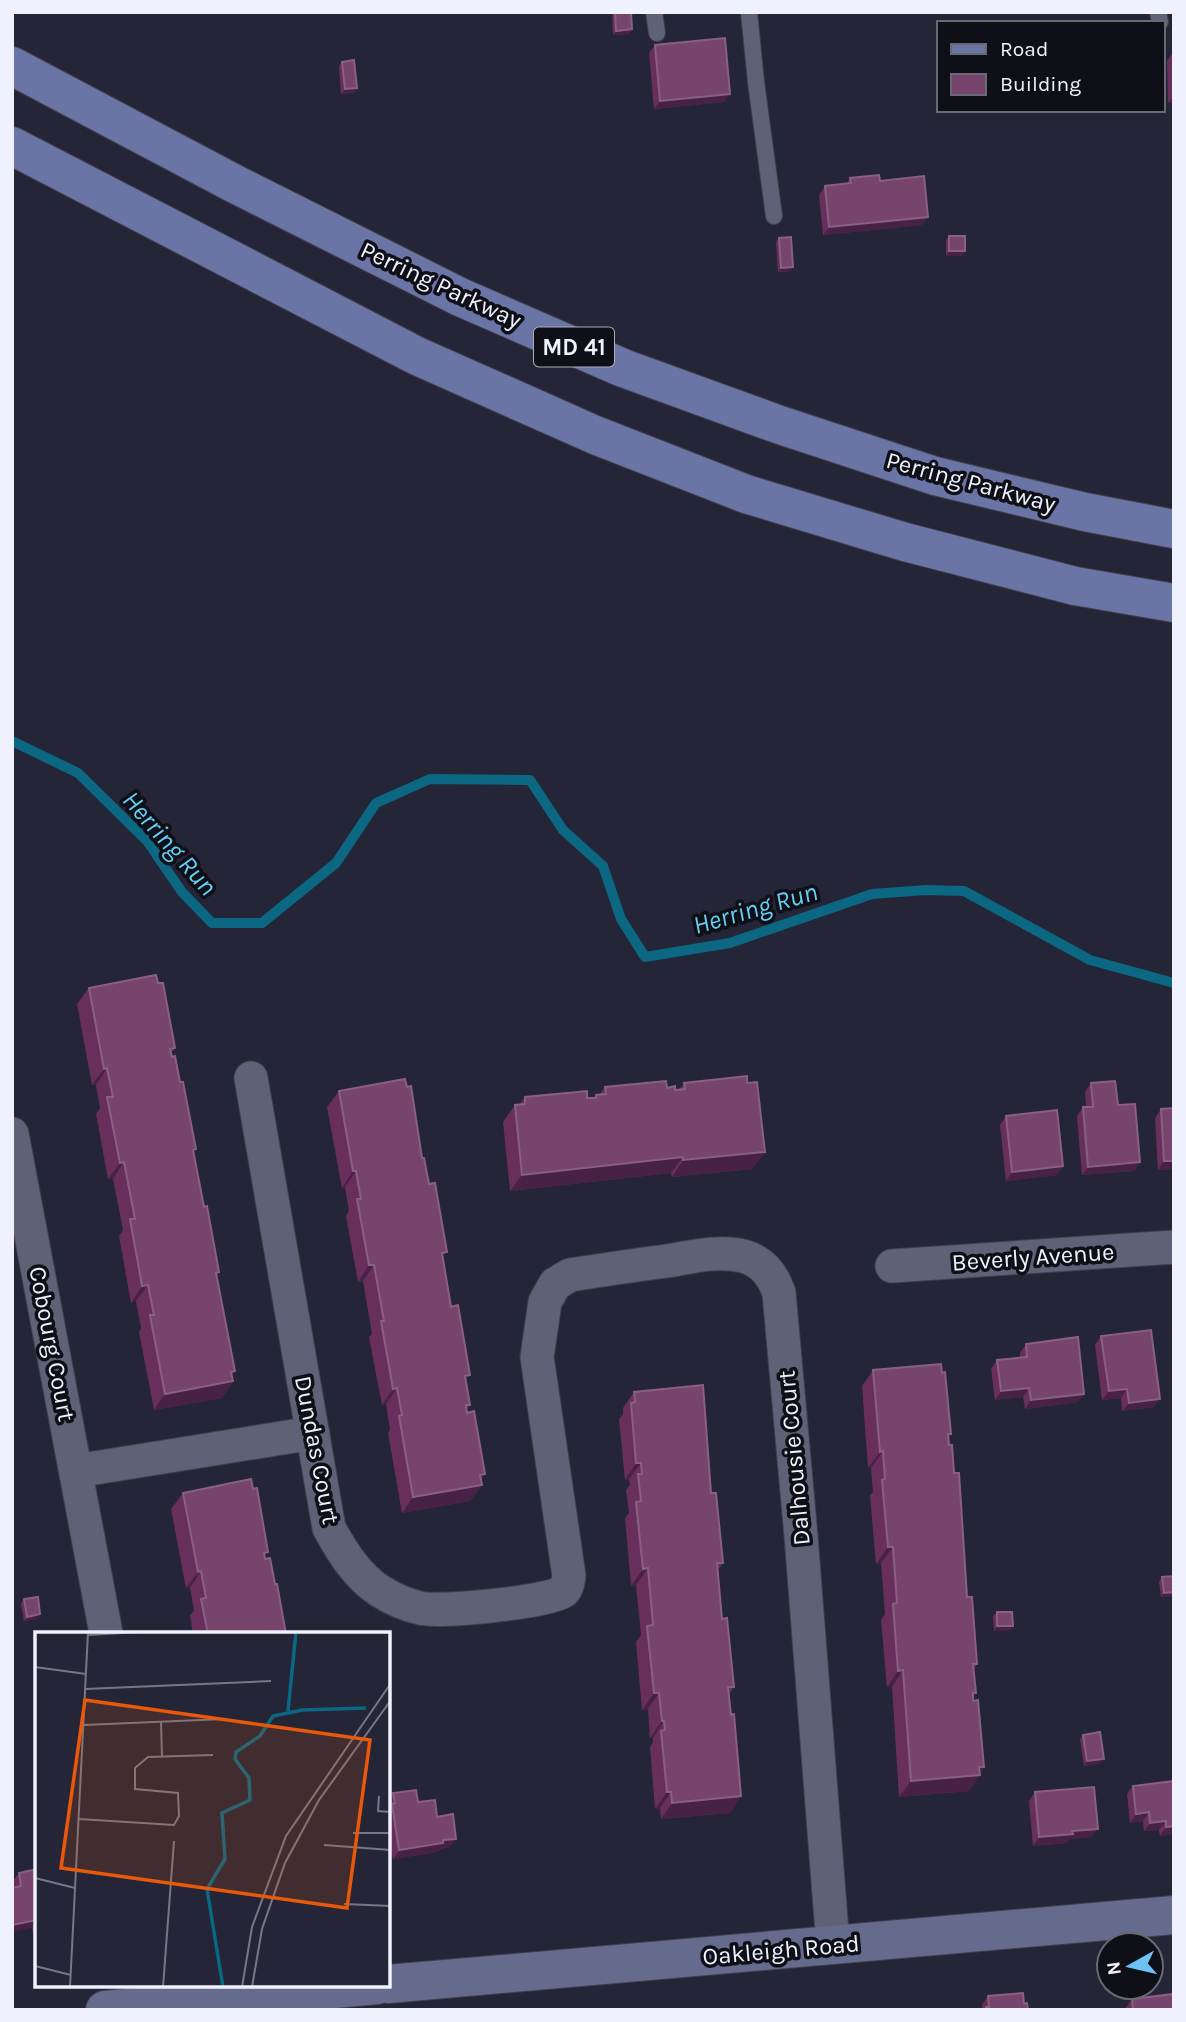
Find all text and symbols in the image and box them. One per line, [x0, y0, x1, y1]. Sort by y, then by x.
legend [937, 21, 1165, 112]
text: Road [1000, 37, 1048, 61]
text: Building [1000, 72, 1081, 96]
street label: Perring Parkway [356, 235, 526, 335]
road number: MD 41 [534, 328, 614, 366]
street label: Perring Parkway [883, 446, 1059, 518]
water label: Herring Run [116, 785, 223, 902]
water label: Herring Run [689, 876, 821, 941]
street label: Beverly Avenue [951, 1237, 1115, 1277]
street label: Cobourg Court [23, 1264, 81, 1424]
street label: Dalhousie Court [772, 1369, 816, 1547]
street label: Dundas Court [289, 1373, 345, 1527]
inset map [35, 1632, 390, 1987]
street label: Oakleigh Road [701, 1929, 861, 1971]
north arrow [1095, 1931, 1165, 2001]
text: N [1102, 1960, 1126, 1977]

